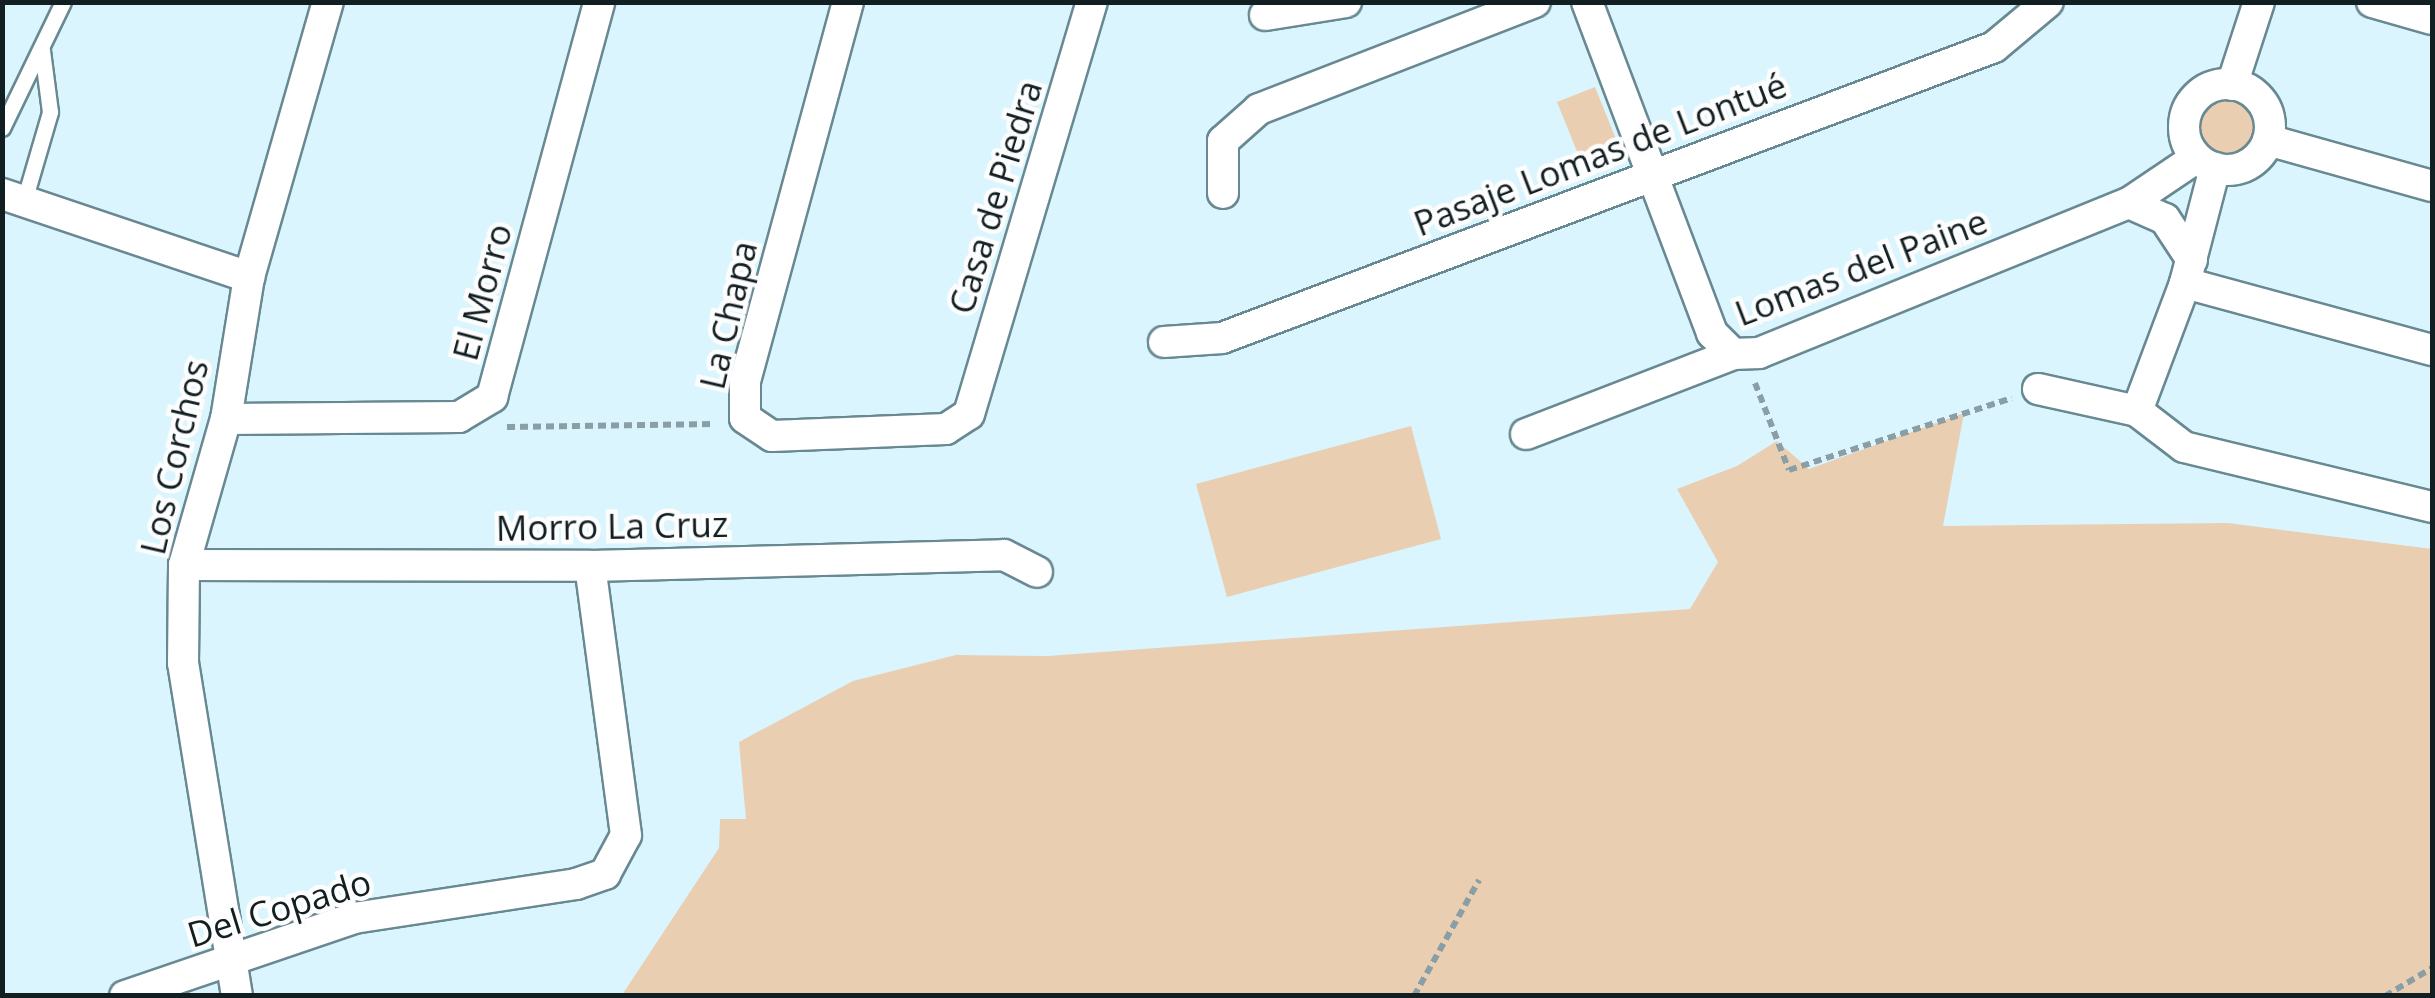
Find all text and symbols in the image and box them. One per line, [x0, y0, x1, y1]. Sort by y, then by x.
street label: Pasaje Lomas de Lontué [1408, 63, 1792, 245]
street label: Casa de Piedra [940, 75, 1050, 319]
street label: Lomas del Paine [1729, 200, 1993, 334]
street label: El Morro [444, 219, 520, 365]
street label: La Chapa [691, 237, 765, 393]
street label: Los Corchos [131, 356, 217, 558]
street label: Morro La Cruz [495, 503, 729, 549]
street label: Del Copado [182, 860, 376, 956]

